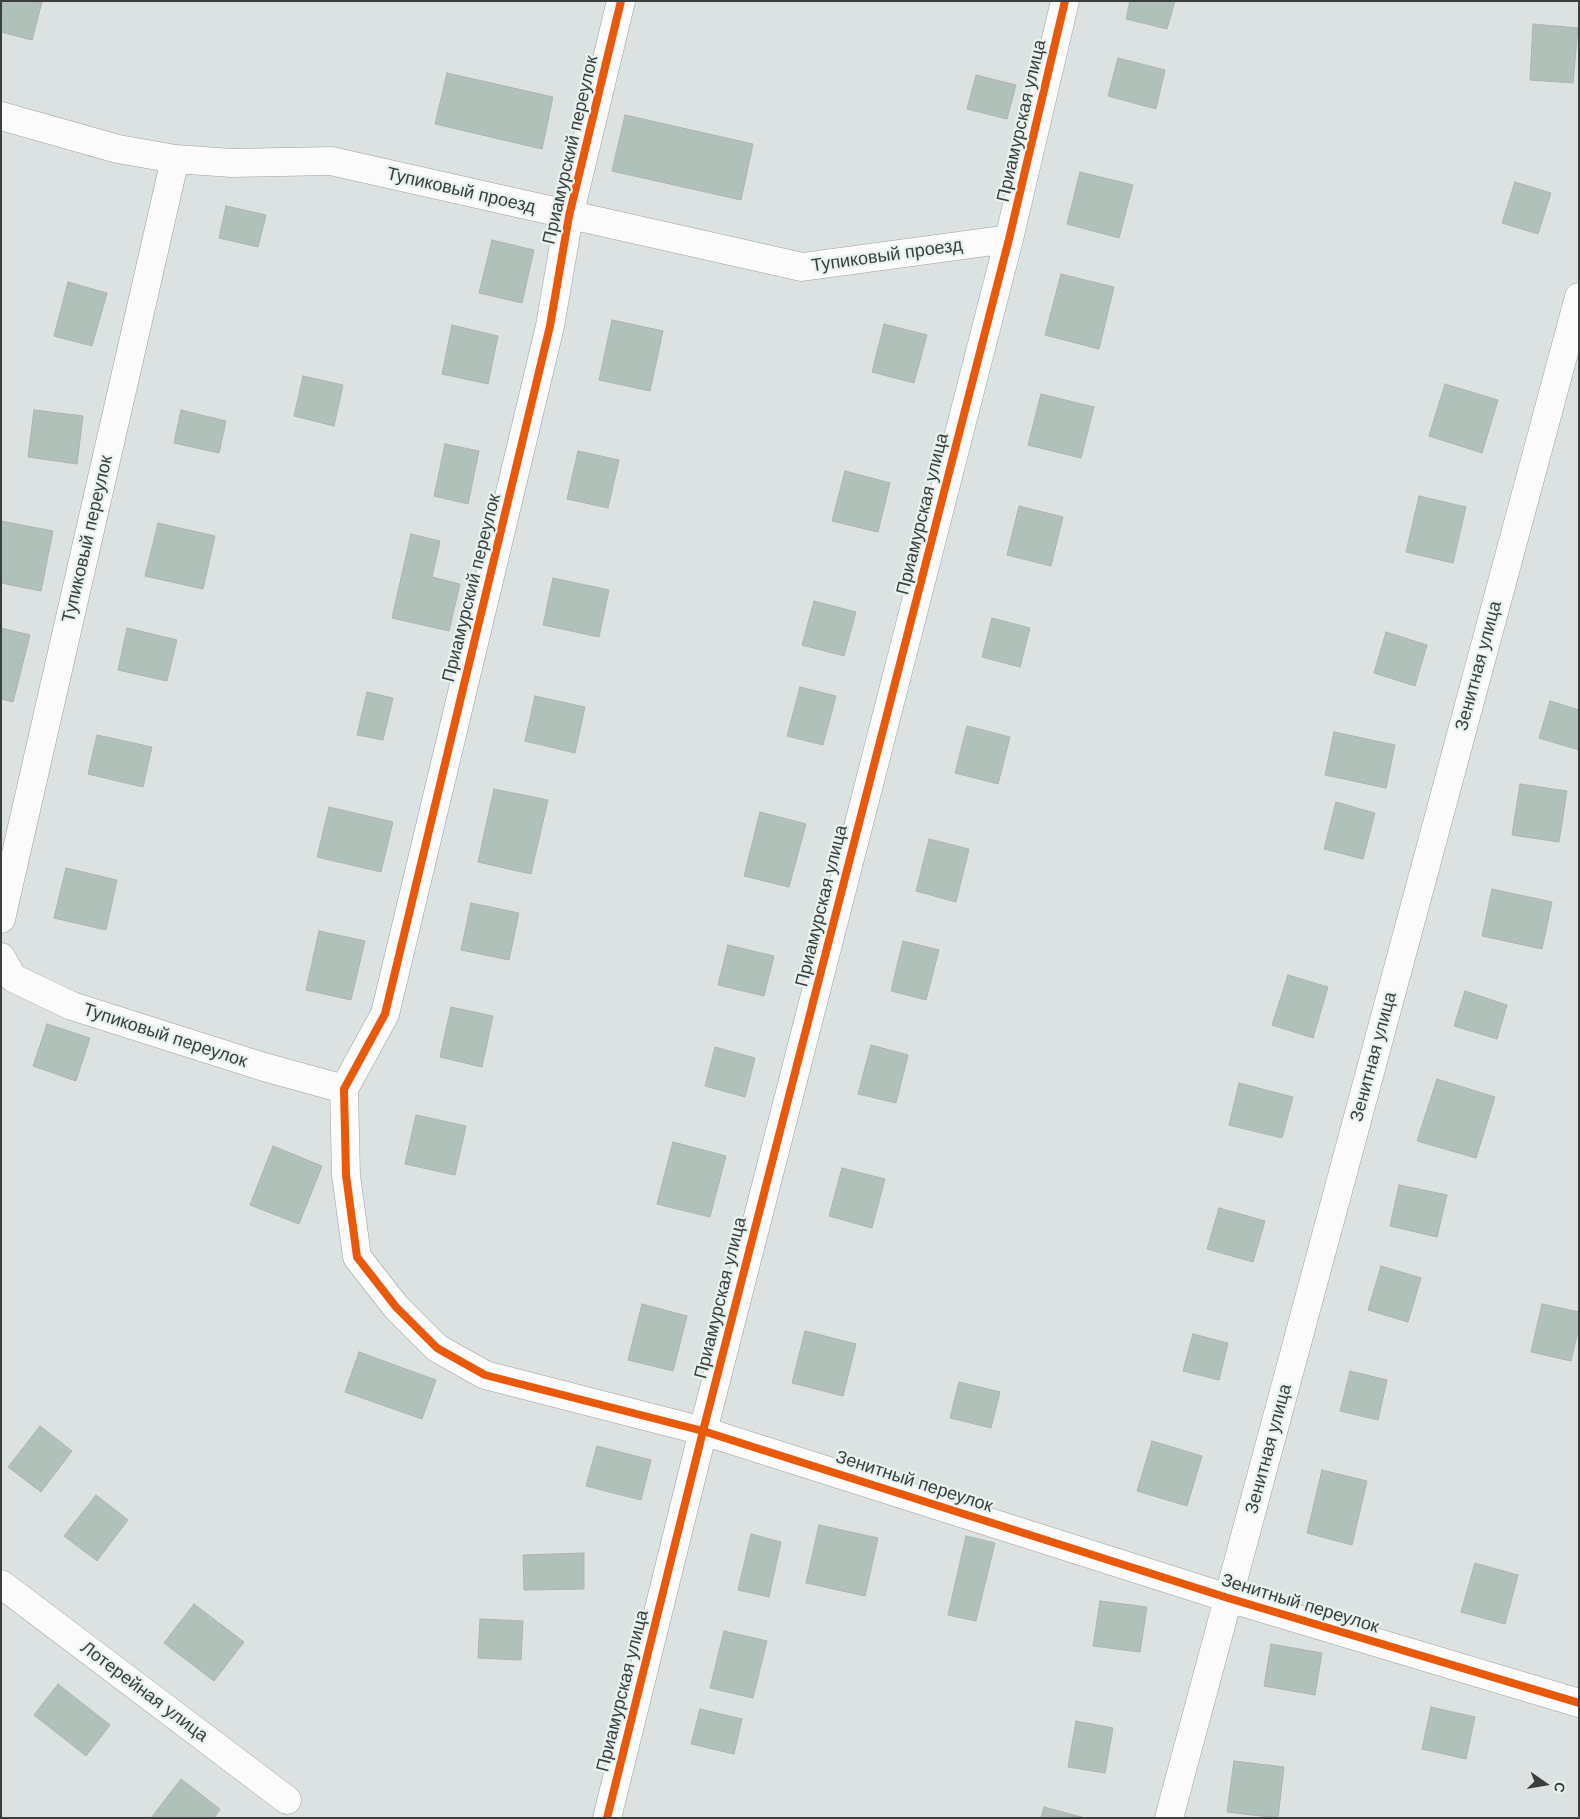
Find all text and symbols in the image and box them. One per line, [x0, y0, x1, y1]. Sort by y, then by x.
street label: Приамурская улица [993, 38, 1051, 204]
street label: Приамурский переулок [539, 53, 603, 247]
street label: Тупиковый проезд [384, 163, 538, 219]
street label: Тупиковый проезд [810, 235, 964, 277]
street label: Приамурская улица [892, 431, 954, 597]
street label: Тупиковый переулок [58, 453, 118, 625]
street label: Приамурский переулок [438, 492, 506, 684]
street label: Зенитная улица [1451, 599, 1507, 733]
street label: Приамурская улица [791, 823, 853, 989]
street label: Зенитная улица [1346, 990, 1402, 1124]
street label: Тупиковый переулок [80, 999, 250, 1073]
street label: Приамурская улица [690, 1215, 752, 1381]
street label: Зенитная улица [1241, 1382, 1297, 1516]
street label: Зенитный переулок [833, 1446, 995, 1518]
street label: Зенитный переулок [1219, 1570, 1381, 1638]
street label: Приамурская улица [592, 1608, 654, 1774]
street label: Лотерейная улица [76, 1637, 212, 1747]
north arrow [1520, 1759, 1570, 1809]
text: С [1551, 1781, 1569, 1794]

